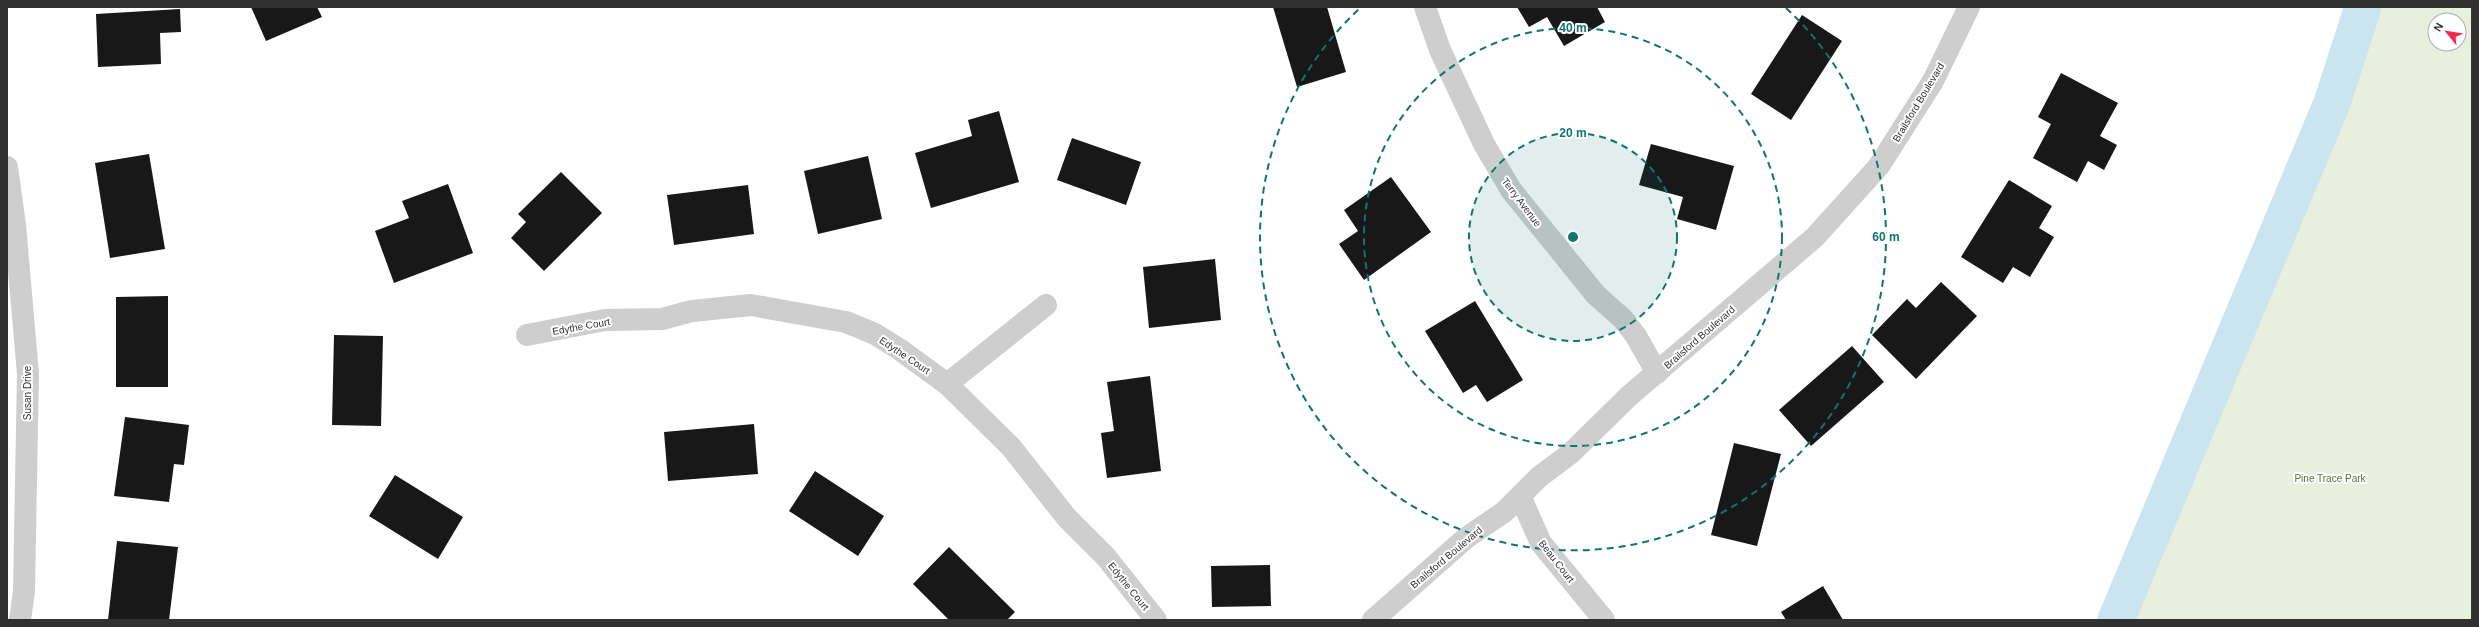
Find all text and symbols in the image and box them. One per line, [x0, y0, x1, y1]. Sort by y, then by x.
north arrow [2427, 12, 2467, 52]
text: 40 m [1559, 21, 1587, 35]
text: N [2431, 21, 2446, 33]
street label: Brailsford Boulevard [1891, 61, 1946, 144]
text: 20 m [1559, 126, 1587, 140]
street label: Terry Avenue [1500, 176, 1544, 229]
centre of rings [1566, 230, 1580, 244]
text: 60 m [1872, 230, 1900, 244]
street label: Brailsford Boulevard [1662, 304, 1737, 371]
street label: Edythe Court [551, 316, 611, 337]
street label: Edythe Court [877, 335, 932, 376]
street label: Susan Drive [22, 365, 33, 420]
park label: Pine Trace Park [2294, 473, 2367, 484]
street label: Brailsford Boulevard [1408, 524, 1484, 591]
street label: Beau Court [1537, 538, 1577, 585]
street label: Edythe Court [1106, 560, 1151, 613]

